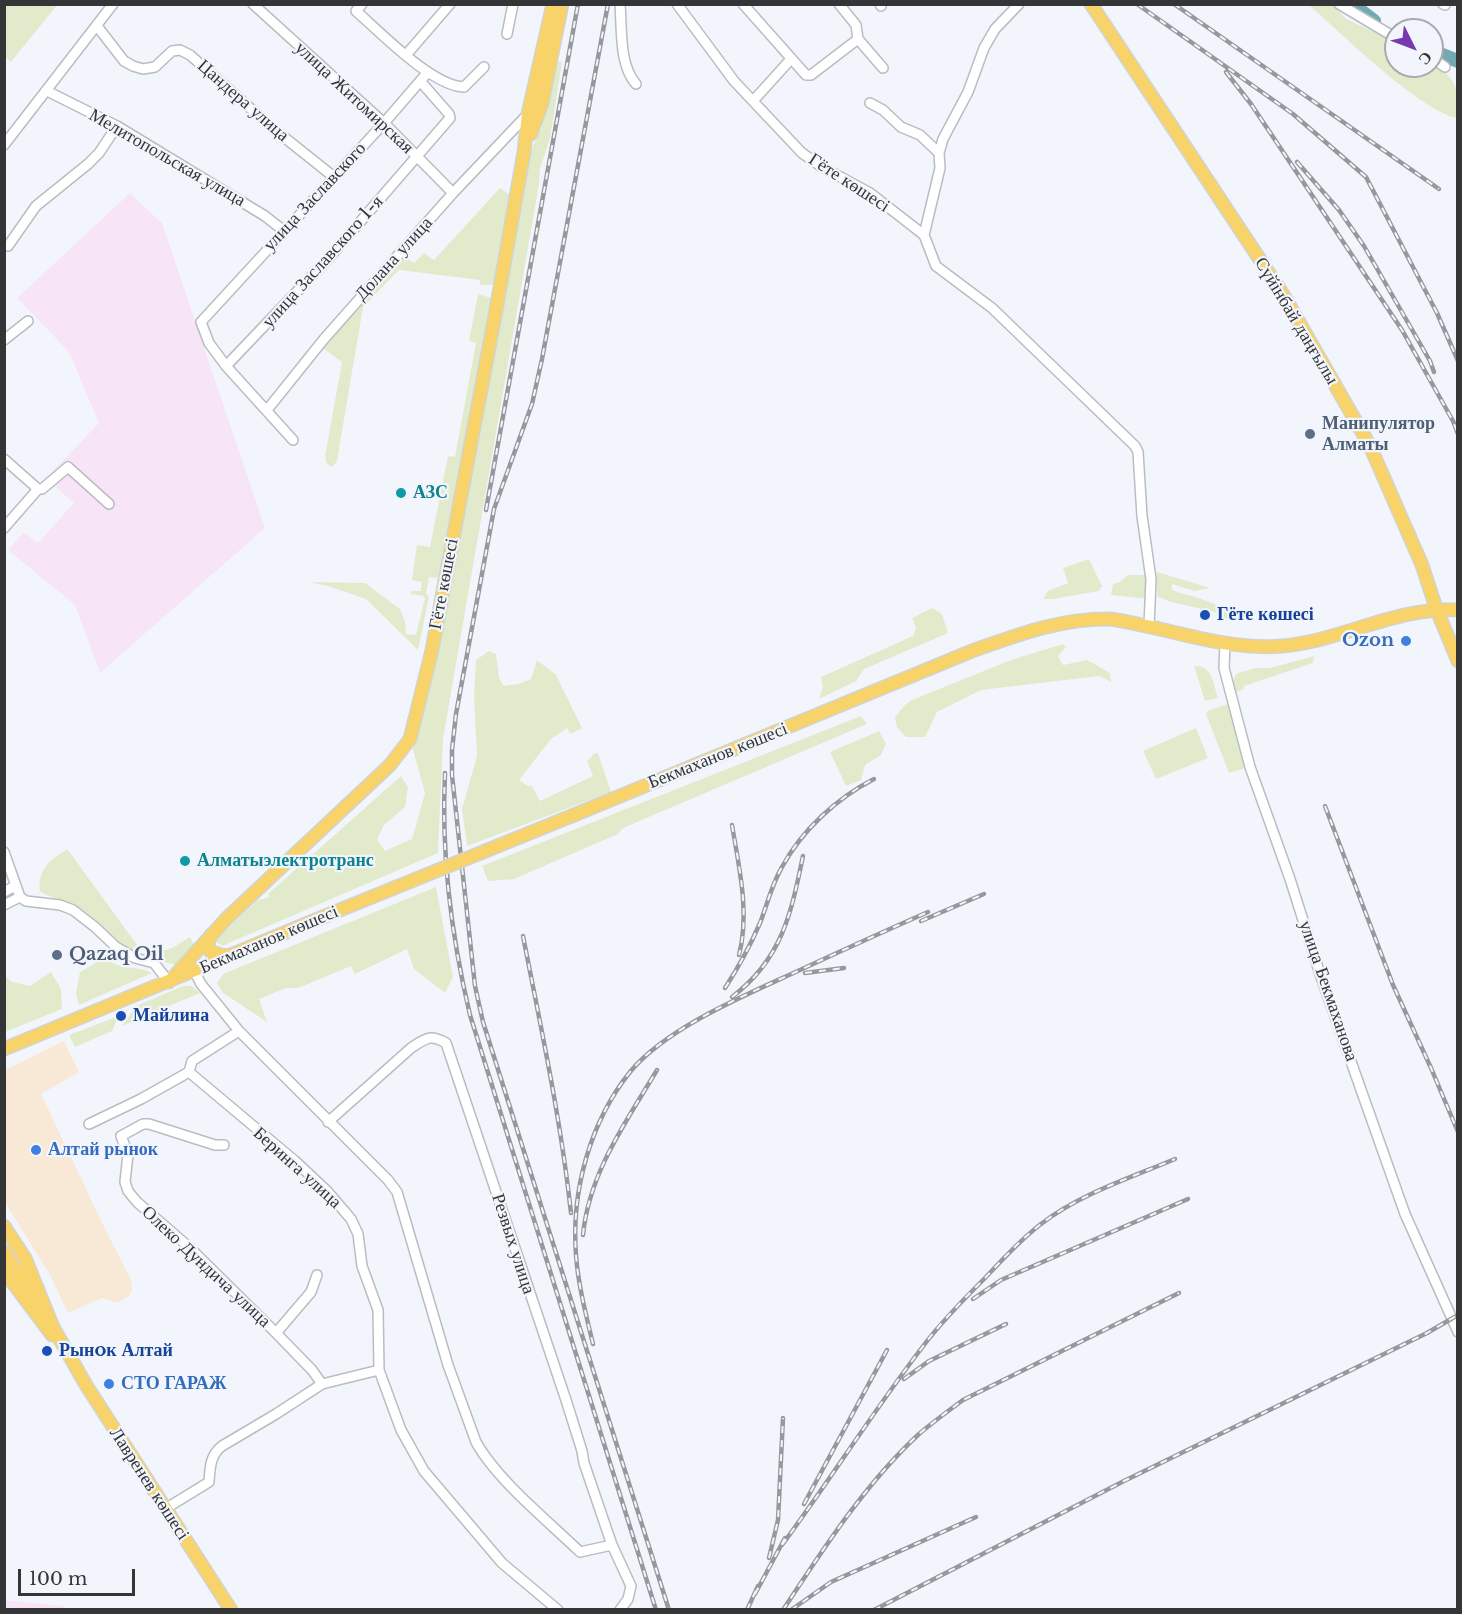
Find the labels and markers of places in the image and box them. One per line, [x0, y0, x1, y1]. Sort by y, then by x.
place label: Манипулятор Алматы [1322, 413, 1435, 456]
marker: Манипулятор Алматы [1303, 427, 1317, 441]
place label: АЗС [413, 482, 448, 504]
marker: АЗС [394, 486, 408, 500]
place label: Гёте көшесі [1217, 604, 1314, 626]
marker: Гёте көшесі [1198, 608, 1212, 622]
place label: Ozon [1342, 630, 1394, 652]
marker: Ozon [1399, 634, 1413, 648]
place label: Алматыэлектротранс [197, 850, 374, 872]
marker: Алматыэлектротранс [178, 854, 192, 868]
place label: Qazaq Oil [69, 944, 164, 966]
marker: Qazaq Oil [50, 948, 64, 962]
place label: Майлина [133, 1005, 209, 1027]
marker: Майлина [114, 1009, 128, 1023]
place label: Алтай рынок [48, 1139, 158, 1161]
marker: Алтай рынок [29, 1143, 43, 1157]
place label: Рынoк Алтай [59, 1340, 173, 1362]
marker: Рынoк Алтай [40, 1344, 54, 1358]
place label: СТО ГАРАЖ [121, 1373, 227, 1395]
marker: СТО ГАРАЖ [102, 1377, 116, 1391]

